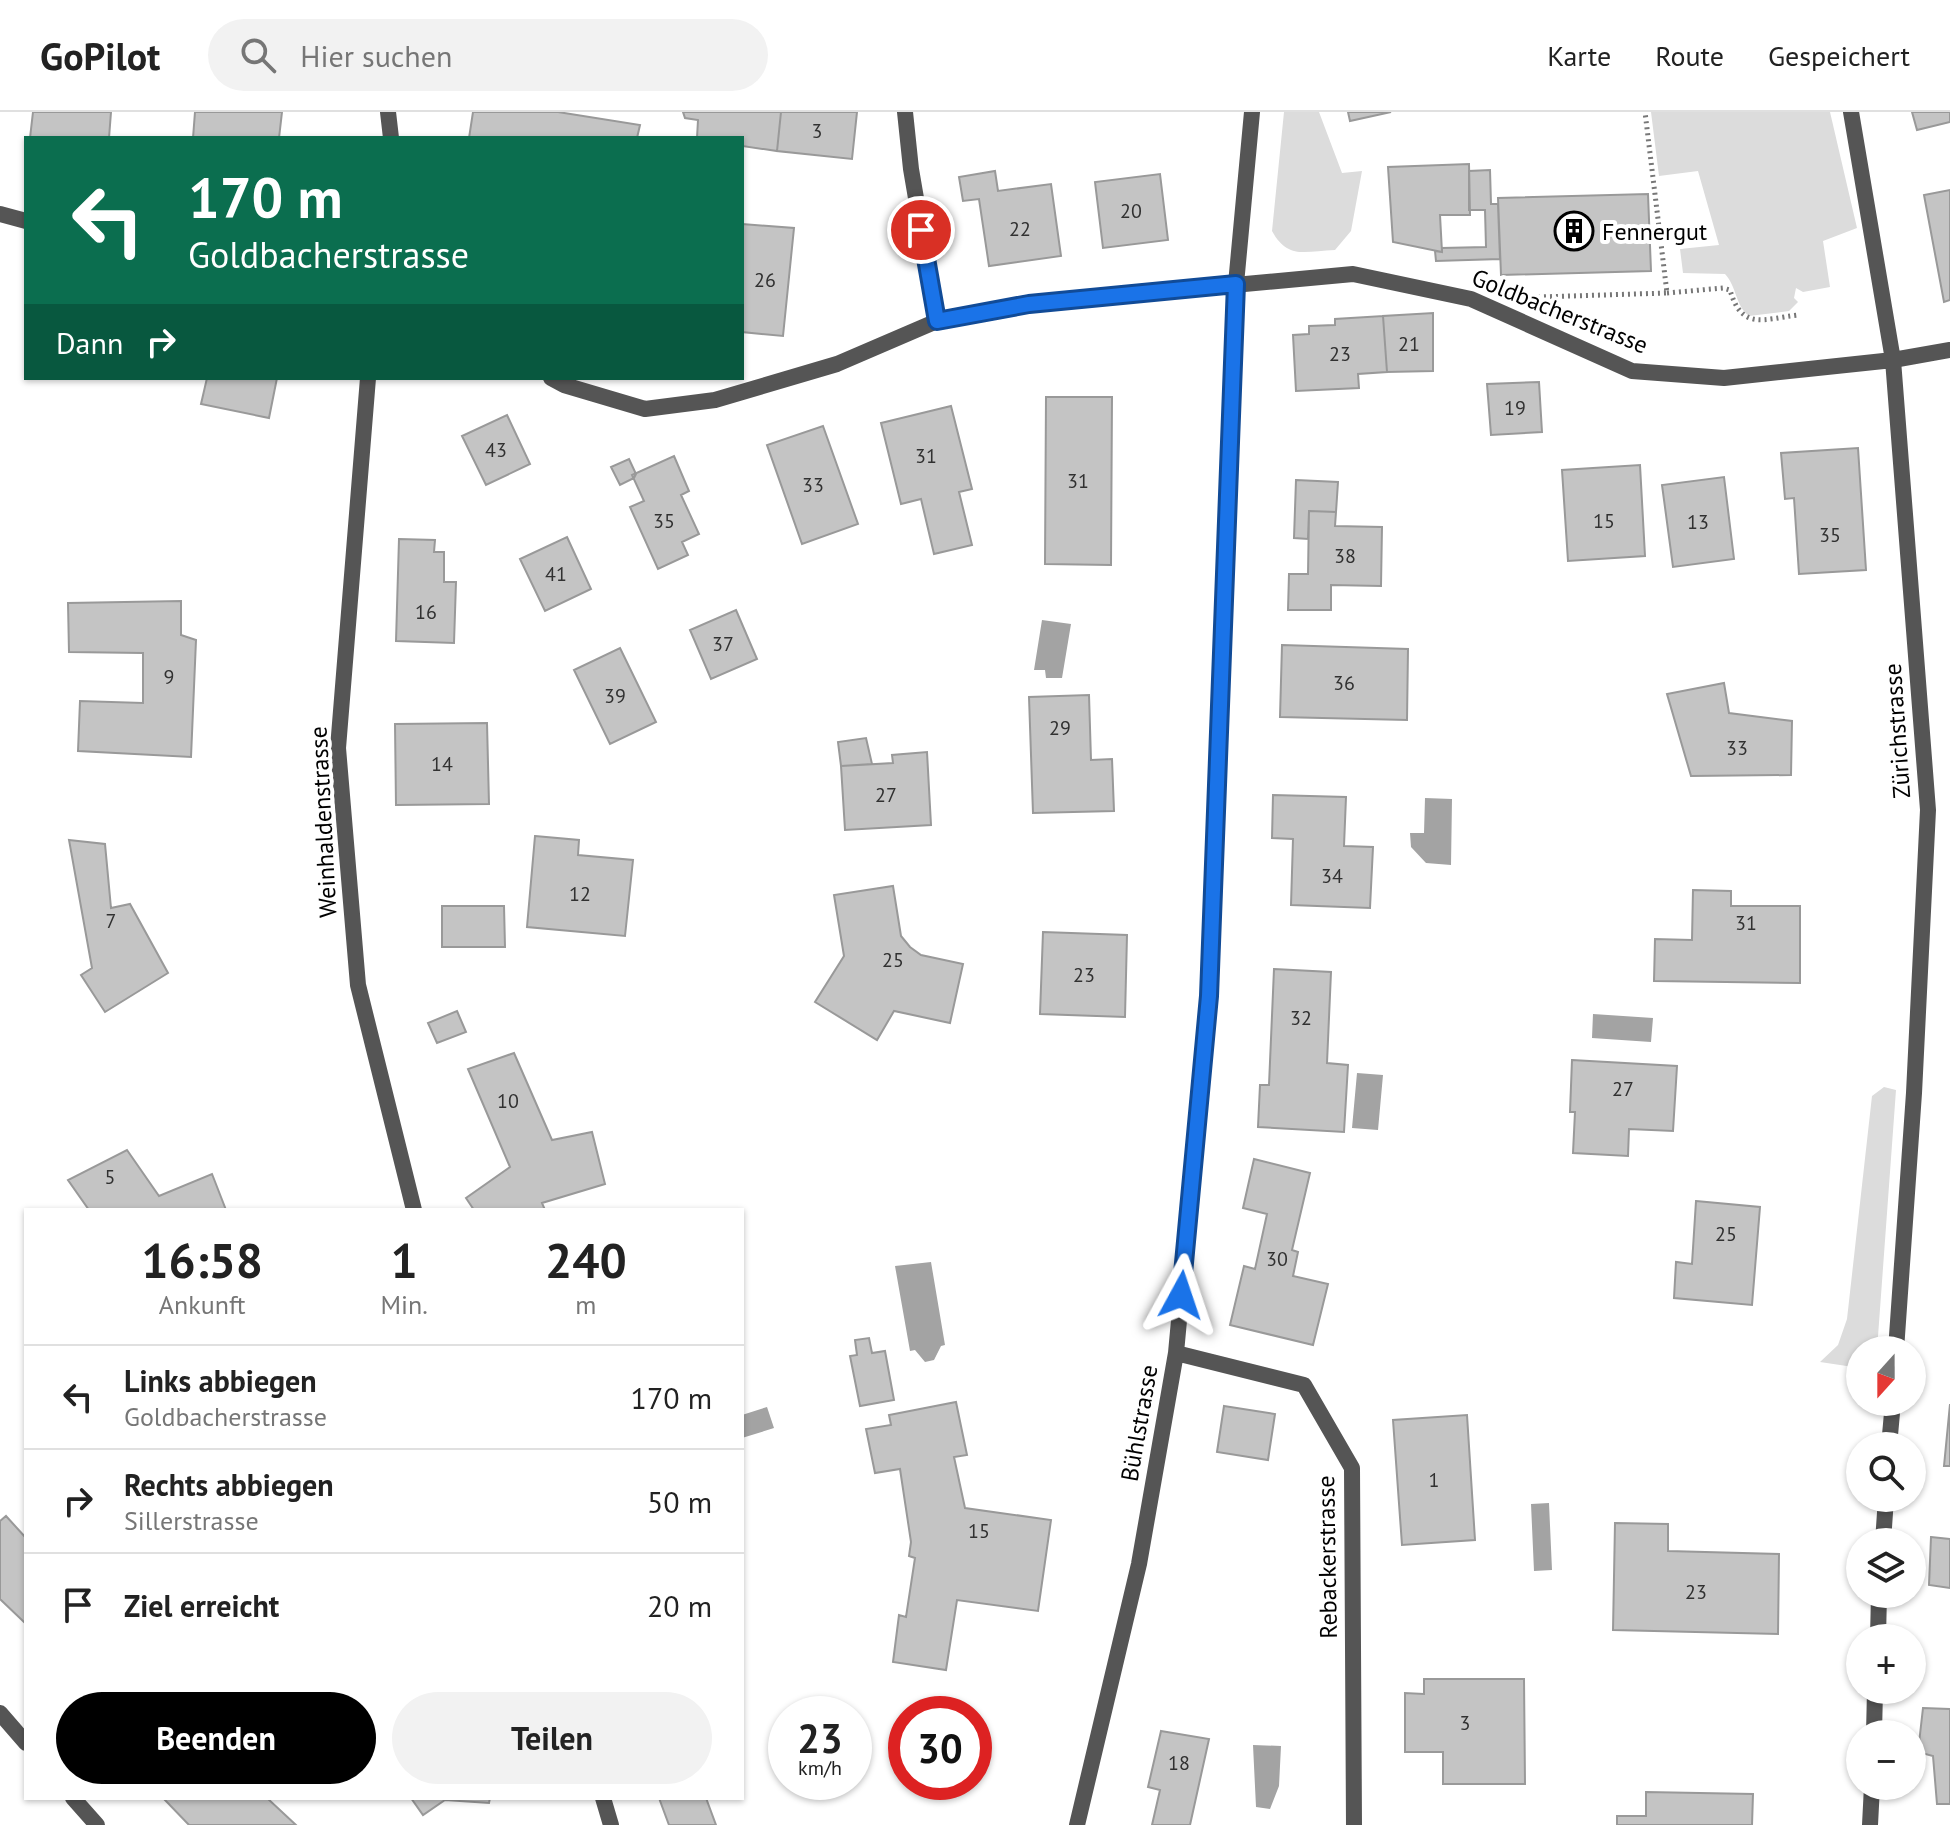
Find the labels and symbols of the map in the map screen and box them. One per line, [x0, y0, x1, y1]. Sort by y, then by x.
house number: 3 [812, 118, 822, 144]
pin [887, 196, 955, 264]
house number: 20 [1120, 198, 1142, 224]
building icon: Fennergut [1553, 210, 1595, 252]
house number: 22 [1009, 216, 1031, 242]
place label: Fennergut [1602, 216, 1707, 247]
street label: Goldbacherstrasse [1467, 262, 1653, 360]
house number: 26 [754, 267, 776, 293]
house number: 21 [1398, 331, 1420, 357]
house number: 23 [1329, 341, 1351, 367]
house number: 19 [1504, 395, 1526, 421]
house number: 43 [485, 437, 507, 463]
house number: 31 [915, 443, 937, 469]
house number: 31 [1067, 468, 1089, 494]
house number: 33 [802, 472, 824, 498]
house number: 35 [653, 508, 675, 534]
house number: 15 [1593, 508, 1615, 534]
house number: 13 [1687, 509, 1709, 535]
house number: 35 [1819, 522, 1841, 548]
house number: 38 [1334, 543, 1356, 569]
house number: 41 [545, 561, 567, 587]
house number: 16 [415, 599, 437, 625]
house number: 37 [712, 631, 734, 657]
street label: Zürichstrasse [1877, 662, 1917, 800]
house number: 9 [164, 664, 174, 690]
house number: 36 [1333, 670, 1355, 696]
house number: 39 [604, 683, 626, 709]
house number: 29 [1049, 715, 1071, 741]
street label: Weinhaldenstrasse [303, 726, 343, 918]
house number: 33 [1726, 735, 1748, 761]
house number: 14 [431, 751, 453, 777]
house number: 27 [875, 782, 897, 808]
house number: 34 [1321, 863, 1343, 889]
house number: 12 [569, 881, 591, 907]
house number: 7 [106, 908, 116, 934]
house number: 31 [1735, 910, 1757, 936]
house number: 25 [882, 947, 904, 973]
house number: 23 [1073, 962, 1095, 988]
house number: 32 [1290, 1005, 1312, 1031]
house number: 27 [1612, 1076, 1634, 1102]
house number: 10 [497, 1088, 519, 1114]
house number: 5 [105, 1164, 115, 1190]
house number: 25 [1715, 1221, 1737, 1247]
house number: 30 [1266, 1246, 1288, 1272]
position arrow [1139, 1253, 1223, 1337]
north arrow [1846, 1336, 1926, 1416]
street label: Bühlstrasse [1114, 1362, 1164, 1484]
house number: 1 [1429, 1467, 1439, 1493]
street label: Rebackerstrasse [1310, 1475, 1344, 1639]
house number: 15 [968, 1518, 990, 1544]
house number: 23 [1685, 1579, 1707, 1605]
speed limit sign: 30 [888, 1696, 992, 1800]
house number: 3 [1460, 1710, 1470, 1736]
house number: 18 [1168, 1750, 1190, 1776]

